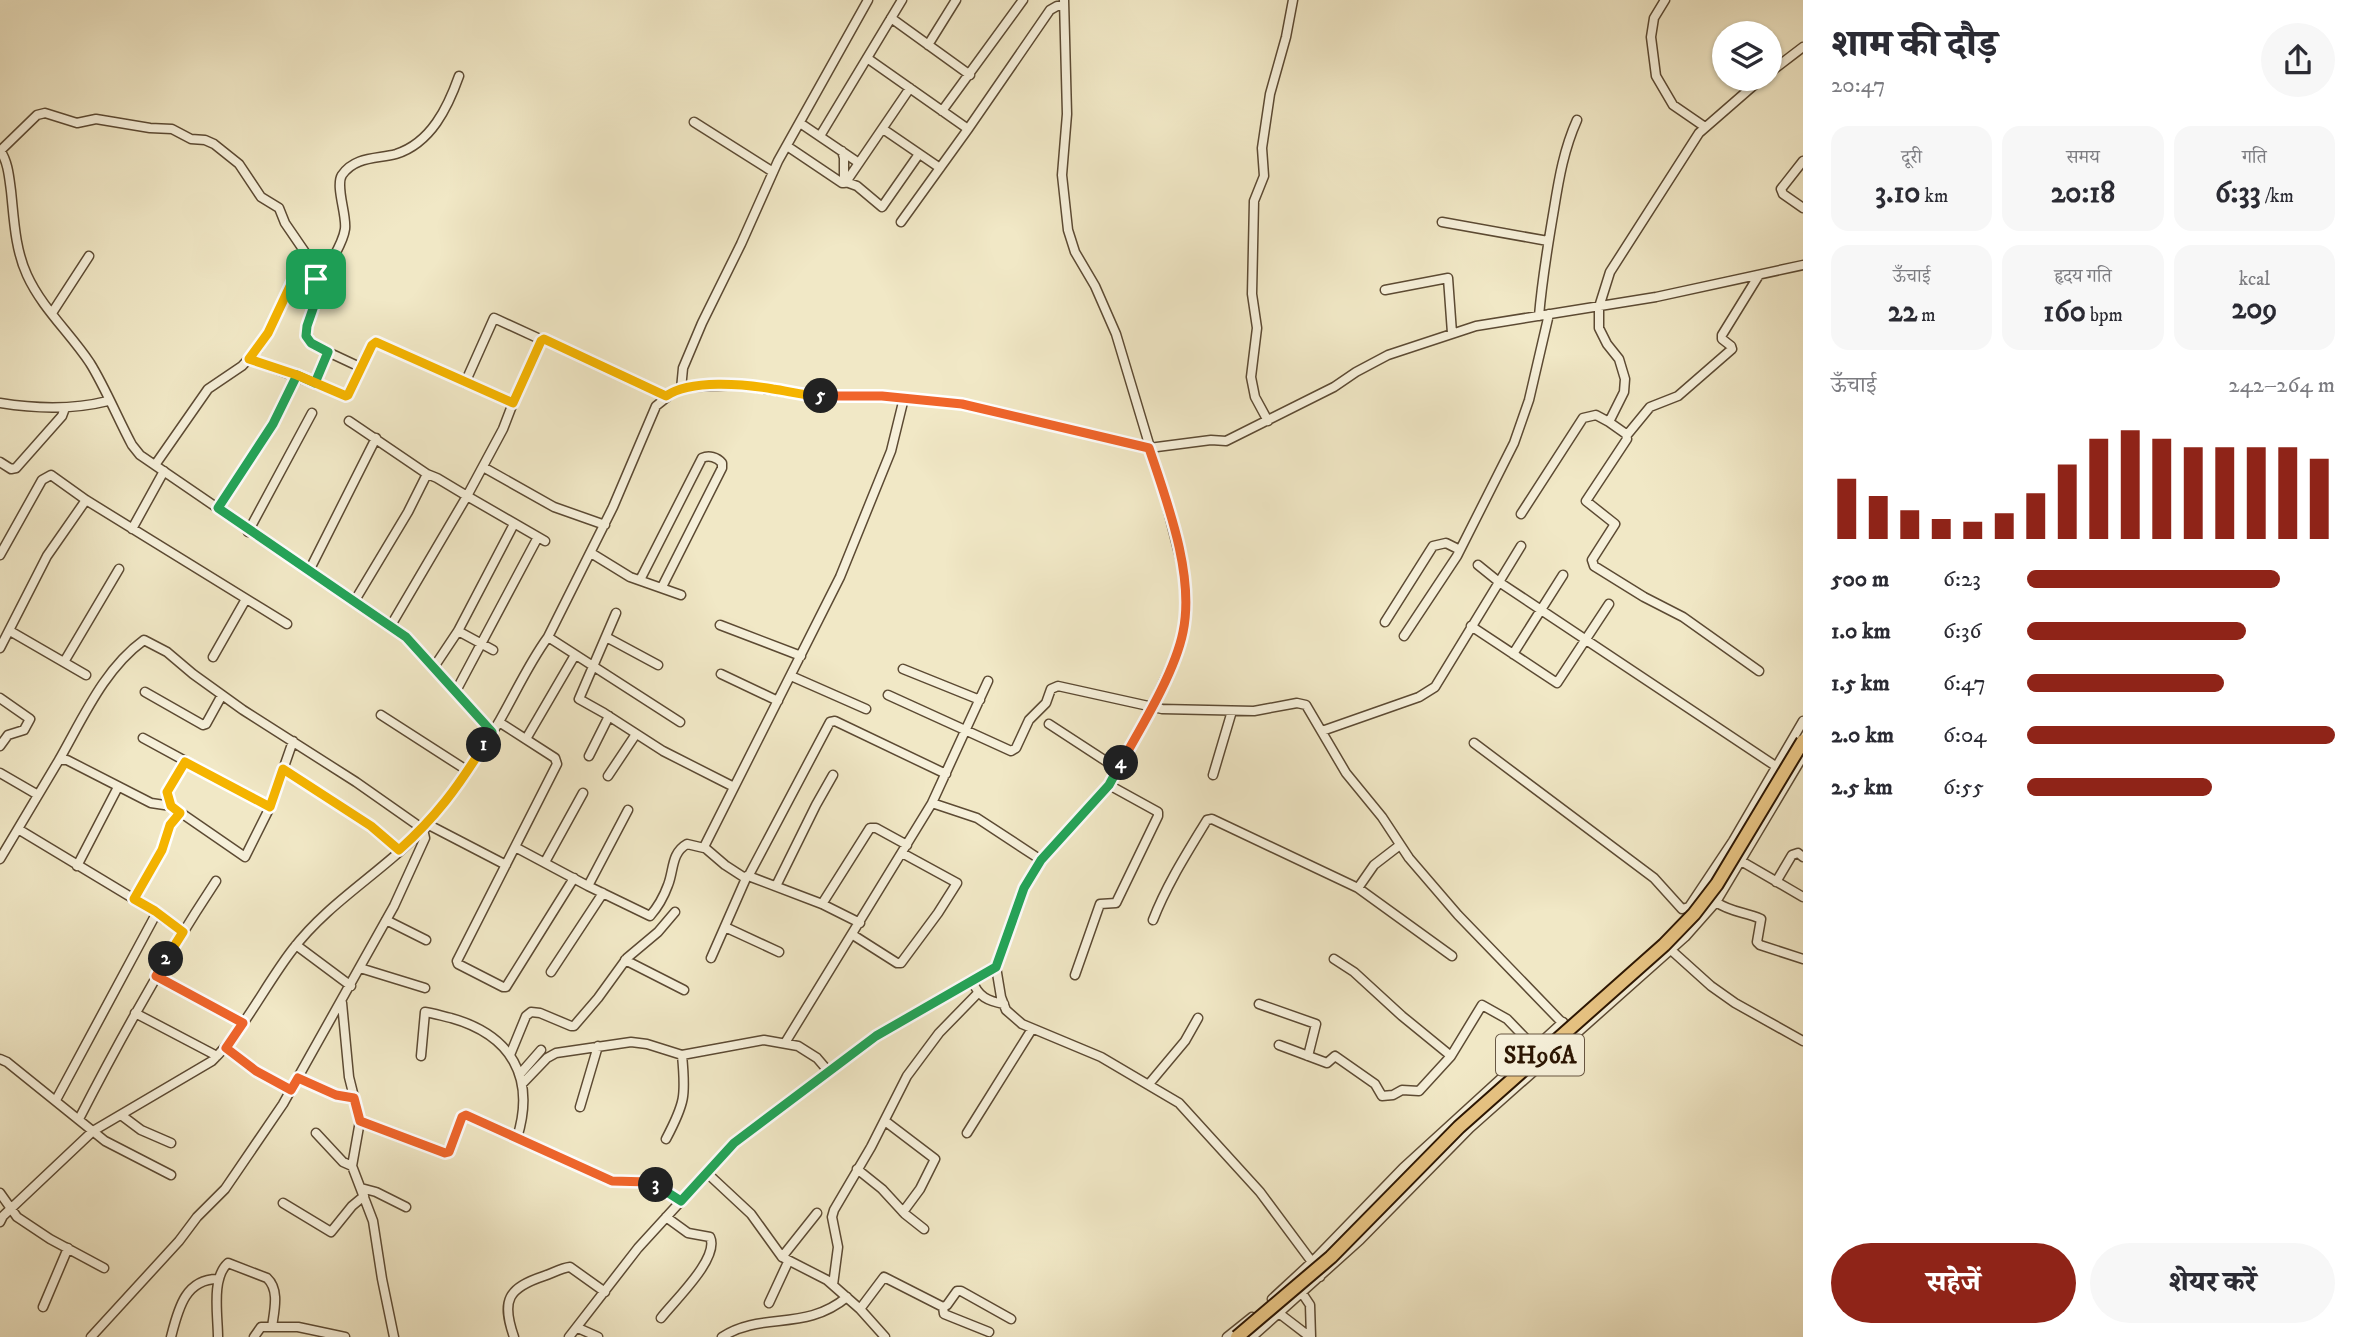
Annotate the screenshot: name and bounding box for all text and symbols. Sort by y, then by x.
map controls [1712,21,1782,91]
button: layers [1712,21,1782,91]
text: शाम की दौड़ [1831,21,1997,69]
button: share [2261,23,2335,97]
text: 20:47 [1831,71,1885,100]
text: दूरी [1901,146,1922,169]
text: समय [2066,146,2100,169]
text: गति [2242,146,2267,169]
text: 3.10 [1875,175,1920,212]
text: 20:18 [2051,175,2115,212]
text: 6:33 [2215,175,2261,212]
text: km [1920,185,1948,208]
text: /km [2261,185,2294,208]
pin [286,249,346,309]
icon: arrive [297,260,335,298]
text: ऊँचाई [1893,265,1930,288]
text: हृदय गति [2054,265,2112,288]
text: kcal [2239,268,2270,291]
text: 209 [2231,291,2277,328]
text: 22 [1888,294,1917,331]
text: 160 [2043,294,2086,331]
text: m [1917,304,1936,327]
text: bpm [2086,304,2123,327]
text: ऊँचाई [1831,371,1876,400]
text: 242–264 m [2228,371,2335,400]
pin: 5 [804,378,838,414]
text: 5 [816,384,825,407]
text: 500 m [1831,565,1889,594]
text: 6:23 [1943,565,1981,594]
text: 1.0 km [1831,617,1891,646]
text: 6:36 [1943,617,1982,646]
text: 1.5 km [1831,669,1890,698]
text: 6:47 [1943,669,1986,698]
text: 2.0 km [1831,721,1894,750]
text: 6:04 [1943,721,1987,750]
pin: 1 [466,728,502,762]
text: 1 [480,733,487,756]
pin: 4 [1104,746,1138,780]
text: 4 [1115,751,1126,774]
text: 2.5 km [1831,773,1893,802]
text: 6:55 [1943,773,1984,802]
pin: 2 [148,942,184,976]
text: 2 [161,947,170,970]
road number: SH96A [1496,1035,1584,1076]
pin: 3 [638,1168,674,1202]
text: 3 [652,1173,659,1196]
button: सहेजें [1831,1243,2076,1323]
button: शेयर करें [2090,1243,2335,1323]

